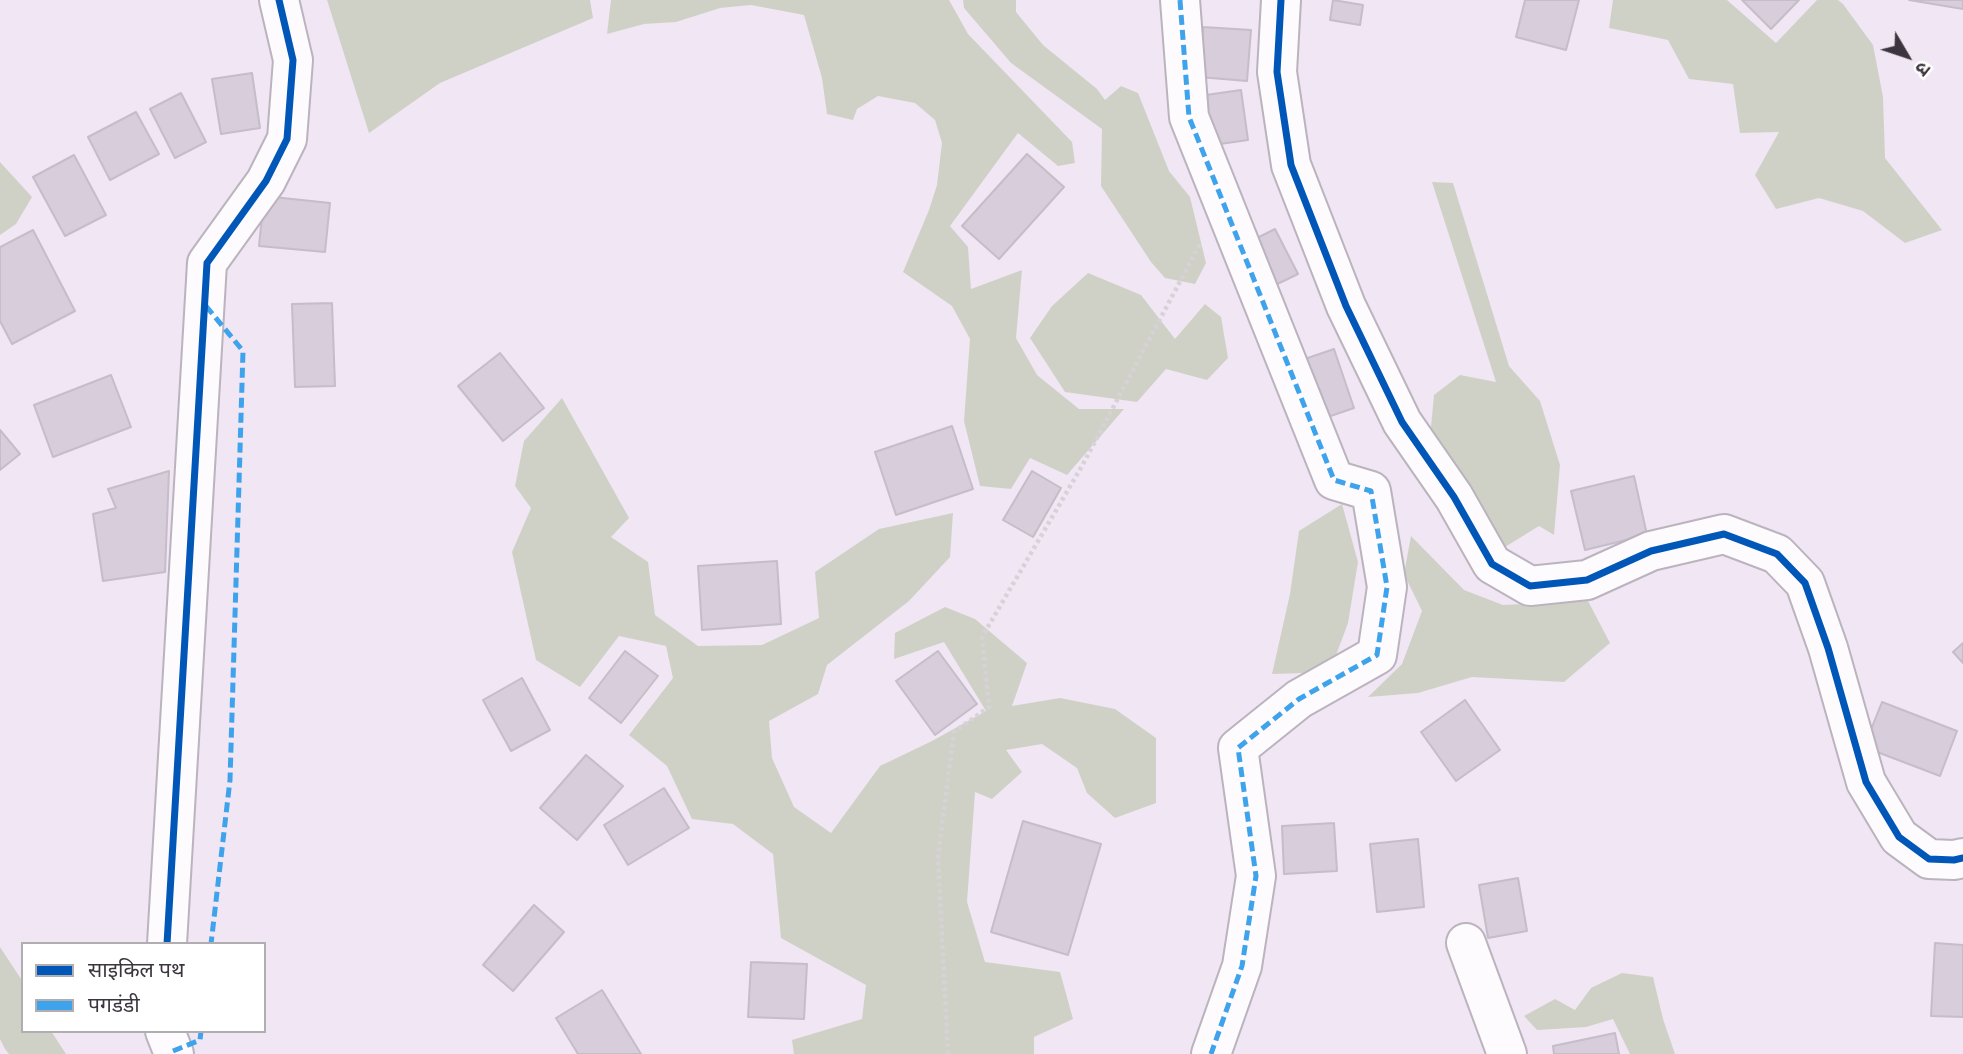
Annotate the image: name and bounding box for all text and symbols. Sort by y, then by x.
north arrow [1872,21,1942,91]
text: उ [1911,58,1936,81]
legend [21,942,266,1033]
text: साइकिल पथ [88,956,184,982]
text: पगडंडी [88,991,140,1017]

